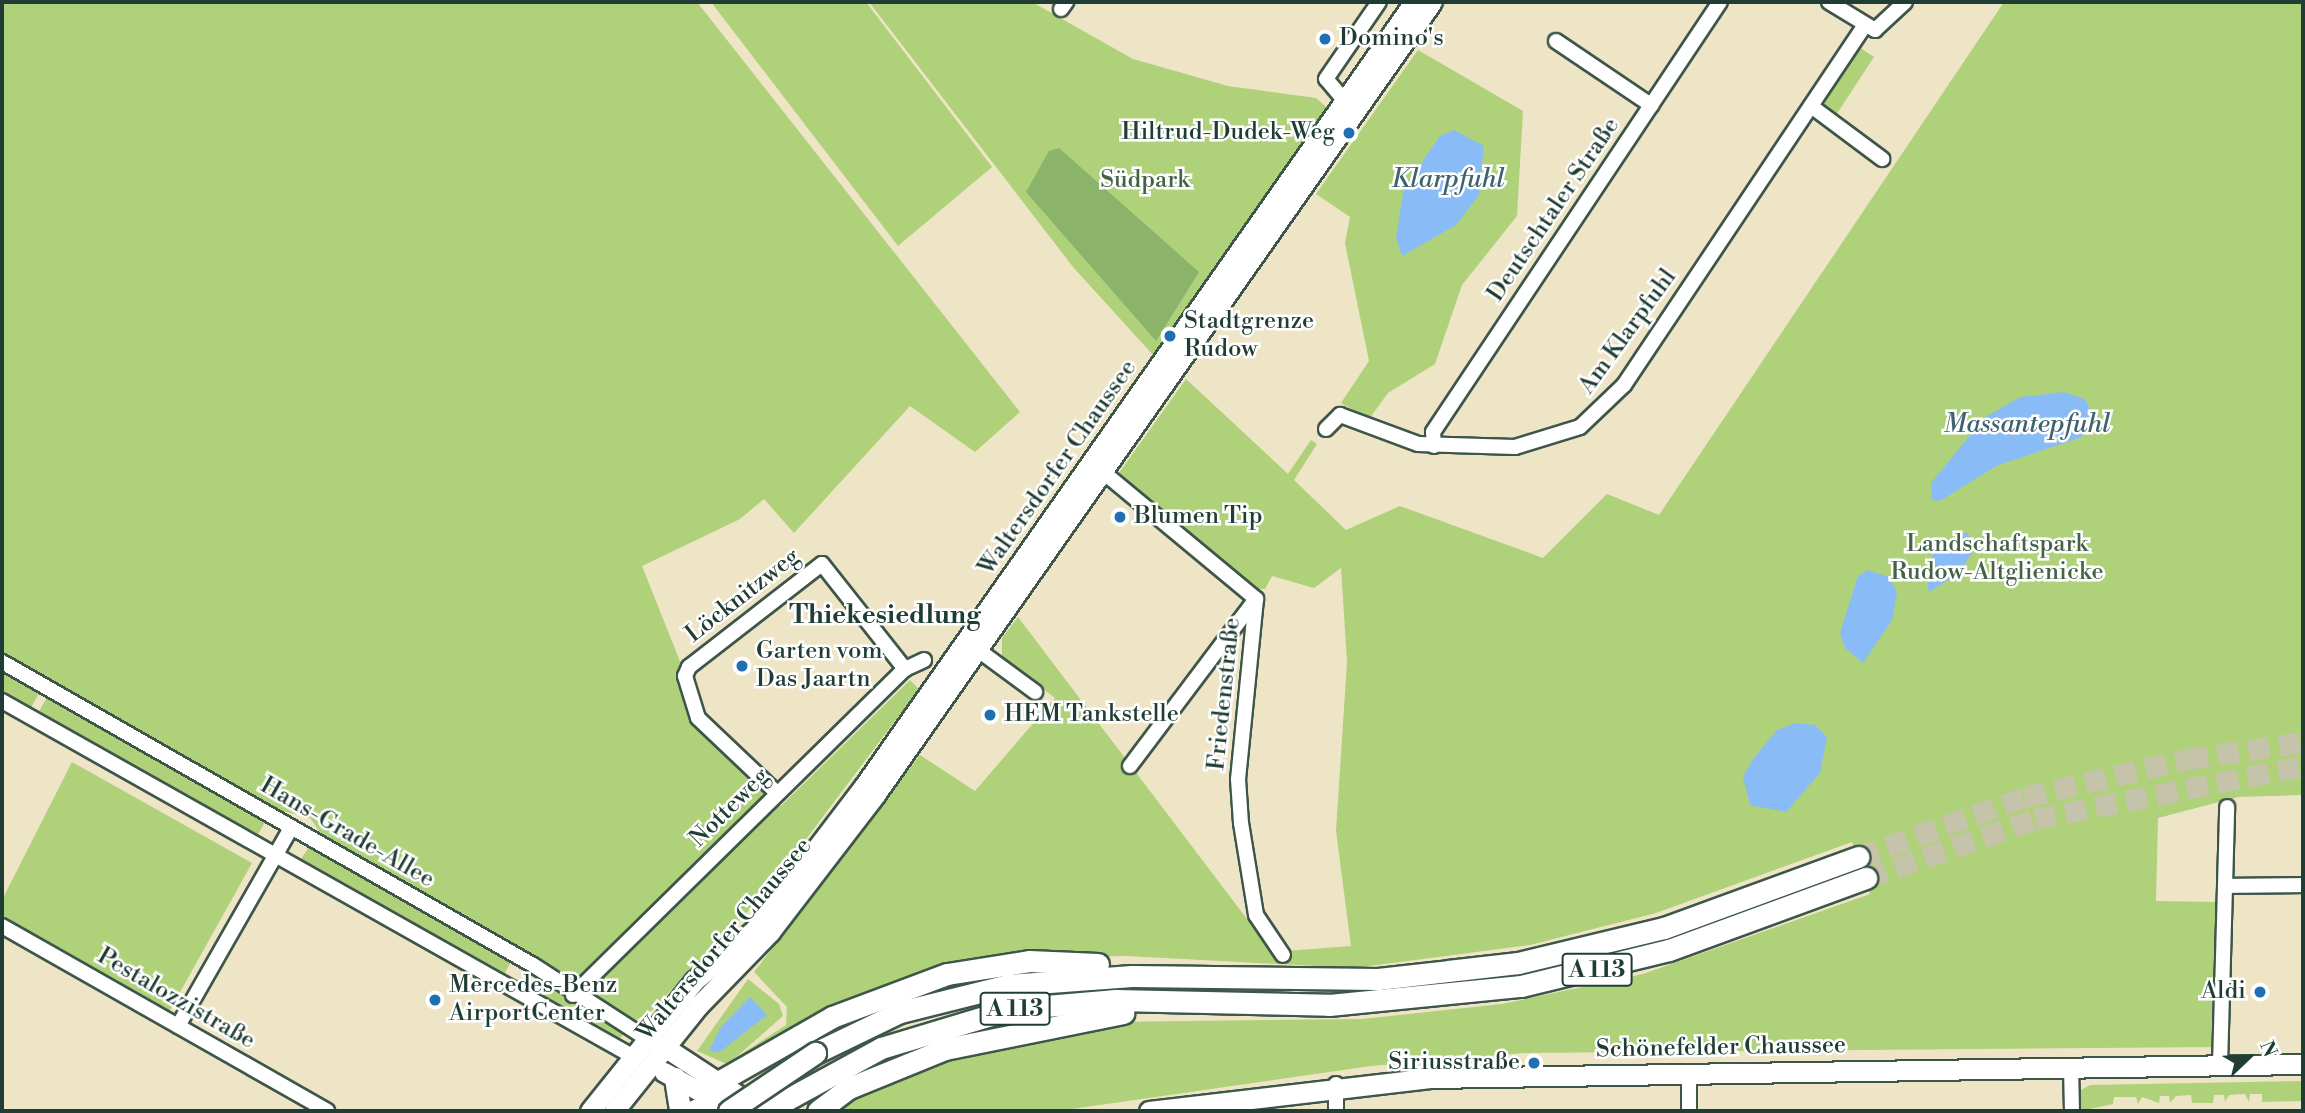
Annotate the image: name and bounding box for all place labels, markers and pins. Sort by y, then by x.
place label: Domino's [1339,25,1444,53]
marker: Domino's [1317,31,1333,47]
place label: Hiltrud-Dudek-Weg [1121,119,1335,147]
marker: Hiltrud-Dudek-Weg [1341,125,1357,141]
place label: Stadtgrenze Rudow [1184,308,1314,364]
marker: Stadtgrenze Rudow [1162,328,1178,344]
place label: Blumen Tip [1134,503,1263,531]
marker: Blumen Tip [1112,509,1128,525]
place label: Garten vom Das Jaartn [756,638,882,694]
marker: Garten vom Das Jaartn [734,658,750,674]
place label: HEM Tankstelle [1004,701,1179,729]
marker: HEM Tankstelle [982,707,998,723]
place label: Mercedes-Benz AirportCenter [449,972,617,1028]
place label: Aldi [2201,978,2246,1006]
marker: Aldi [2252,984,2268,1000]
marker: Mercedes-Benz AirportCenter [427,992,443,1008]
place label: Siriusstraße [1388,1049,1520,1077]
marker: Siriusstraße [1526,1055,1542,1071]

